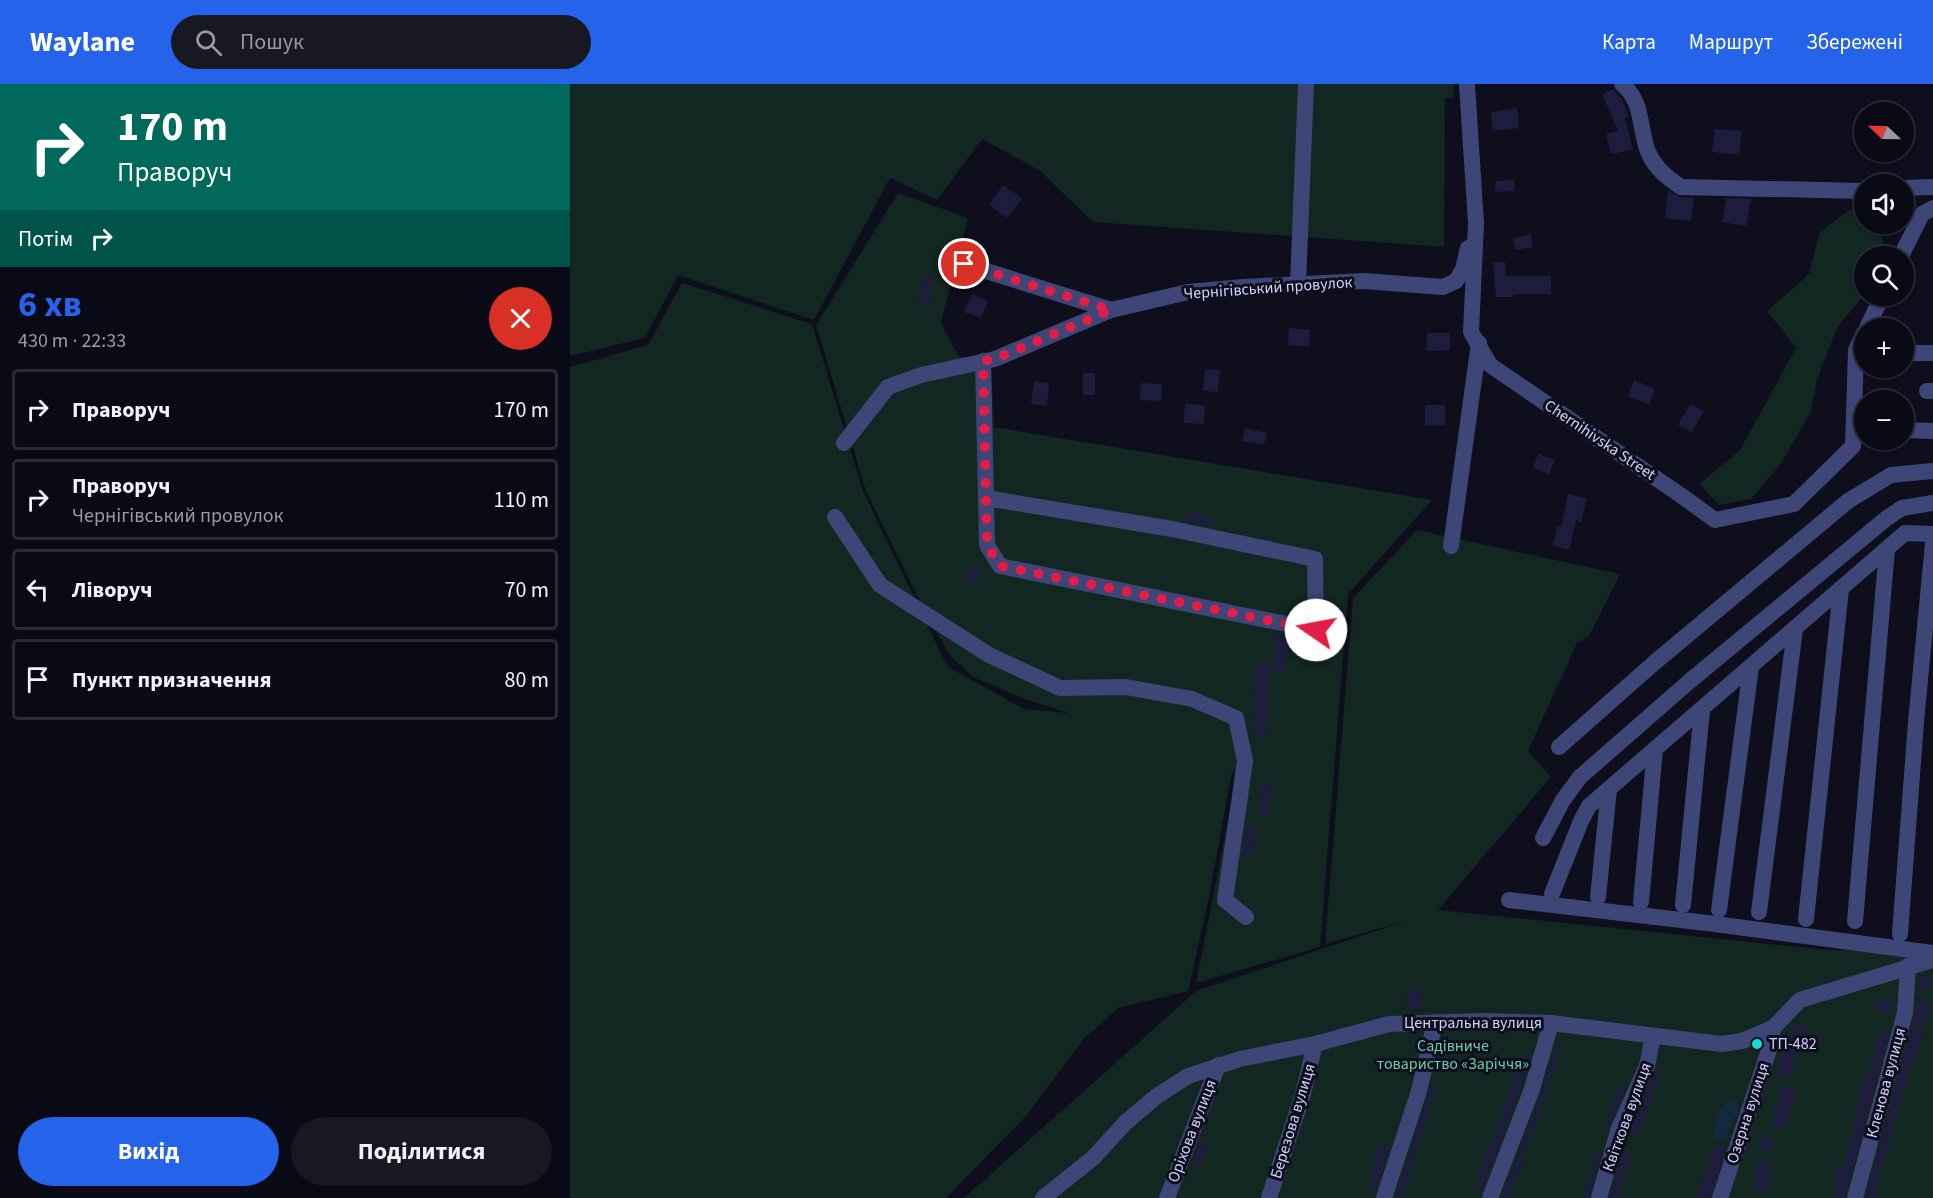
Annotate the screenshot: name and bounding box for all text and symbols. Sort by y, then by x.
search box [171,15,591,69]
text: Waylane [30,22,135,62]
icon: search [192,26,225,59]
text: Пошук [240,26,304,58]
text: Карта [1602,27,1656,57]
text: Маршрут [1689,27,1773,57]
text: Збережені [1806,27,1903,57]
text: 170 m [117,97,228,157]
north arrow [1854,102,1914,162]
map controls [1854,102,1914,450]
icon: right [18,108,96,186]
text: Праворуч [117,153,232,192]
button: sound [1854,174,1914,234]
icon: right [85,222,118,255]
text: Потім [18,223,73,255]
pin [938,238,989,289]
button: search [1854,246,1914,306]
icon: arrive [947,247,980,280]
street label: Чернігівський провулок [1183,271,1353,305]
text: 6 хв [18,279,82,330]
button: close [489,287,552,350]
button: + [1854,318,1914,378]
text: 430 m · 22:33 [18,327,126,355]
button: − [1854,390,1914,450]
icon: right [21,393,54,426]
text: Праворуч [72,394,170,426]
text: 170 m [494,394,549,426]
street label: Chernihivska Street [1540,395,1661,486]
text: Праворуч [72,470,170,502]
icon: right [21,483,54,516]
text: 110 m [494,484,549,516]
text: Чернігівський провулок [72,502,284,530]
icon: left [21,573,54,606]
text: Ліворуч [72,574,152,606]
text: 70 m [504,574,549,606]
position arrow [1284,598,1348,662]
icon: arrive [21,663,54,696]
text: Пункт призначення [72,664,272,696]
text: 80 m [504,664,549,696]
street label: Центральна вулиця [1404,1012,1542,1034]
street label: Кленова вулиця [1861,1025,1911,1141]
place label: ТП-482 [1769,1033,1817,1055]
park label: Садівниче товариство «Заріччя» [1377,1035,1529,1075]
marker: ТП-482 [1750,1037,1764,1051]
street label: Квіткова вулиця [1597,1059,1657,1175]
street label: Озерна вулиця [1721,1060,1775,1166]
street label: Березова вулиця [1265,1061,1321,1181]
street label: Оріхова вулиця [1162,1076,1222,1186]
button: Вихід [18,1117,279,1186]
button: Поділитися [291,1117,552,1186]

